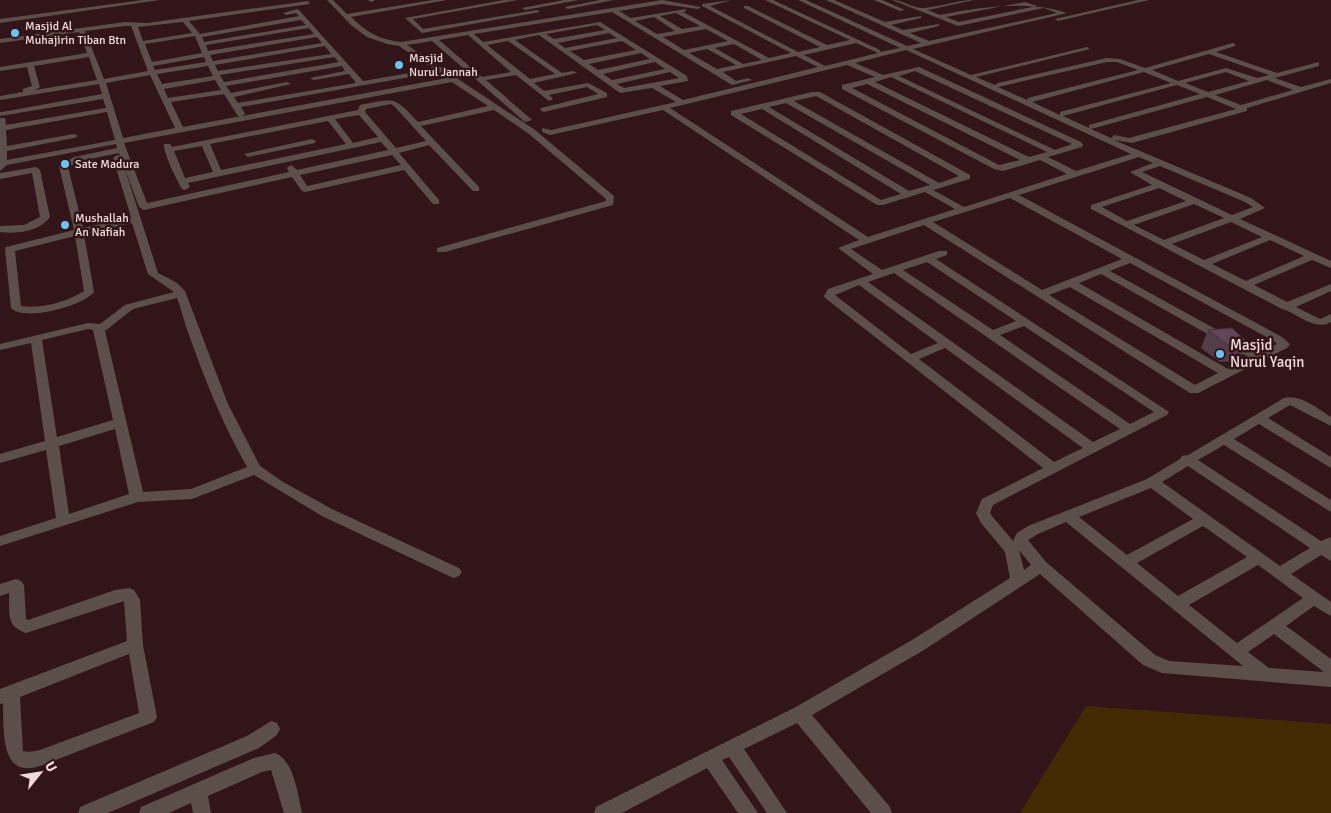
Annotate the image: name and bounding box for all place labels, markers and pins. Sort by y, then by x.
place label: Masjid Al Muhajirin Tiban Btn [25,19,126,48]
marker: Masjid Al Muhajirin Tiban Btn [9,27,21,39]
place label: Masjid Nurul Jannah [409,51,478,80]
marker: Masjid Nurul Jannah [393,59,405,71]
place label: Sate Madura [75,157,139,172]
marker: Sate Madura [59,158,71,170]
place label: Mushallah An Nafiah [75,211,129,240]
marker: Mushallah An Nafiah [59,219,71,231]
place label: Masjid Nurul Yaqin [1230,336,1304,371]
marker: Masjid Nurul Yaqin [1214,348,1226,360]

